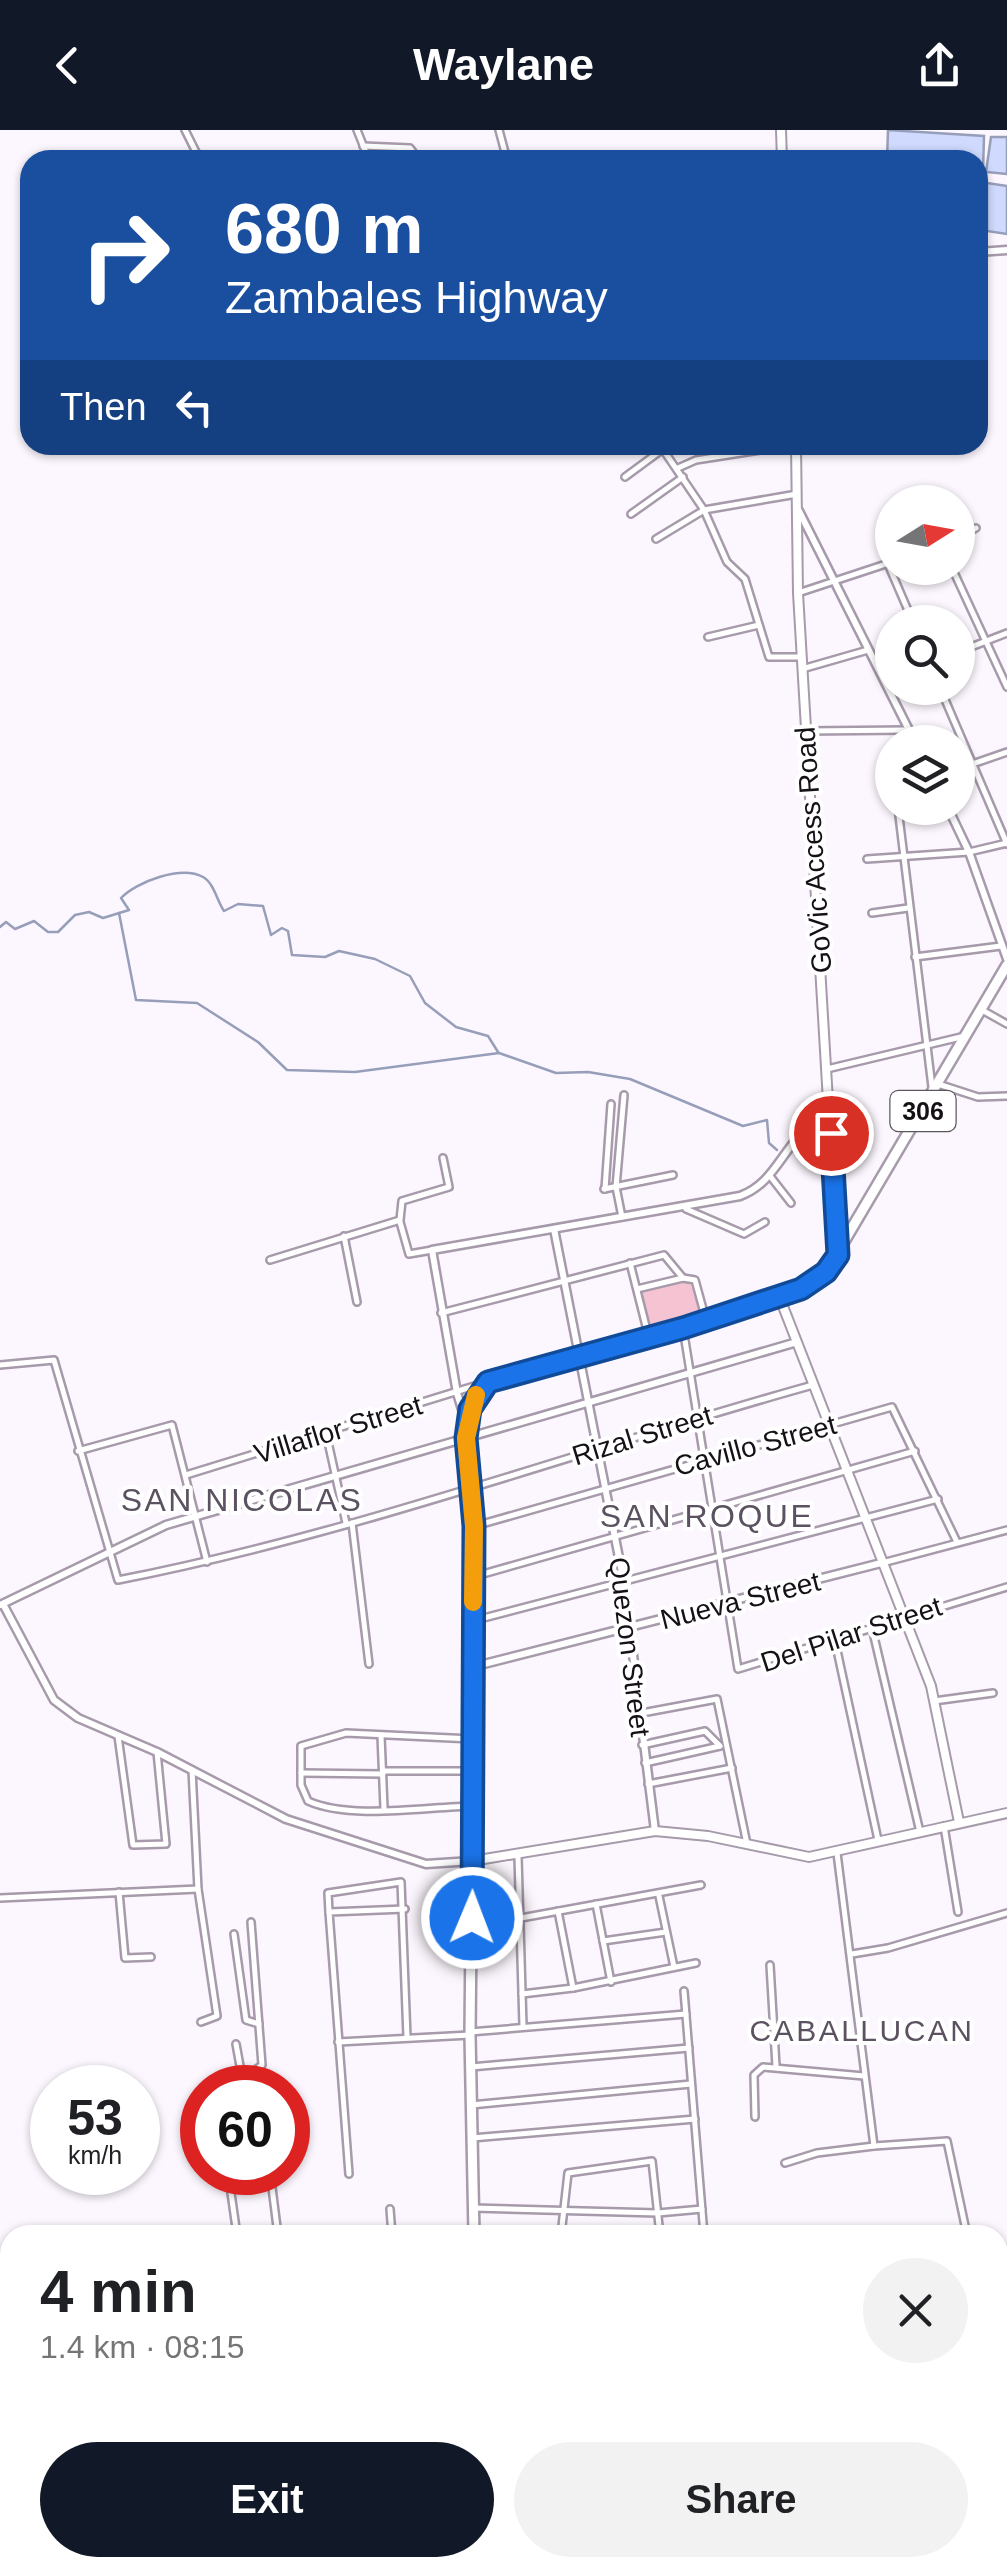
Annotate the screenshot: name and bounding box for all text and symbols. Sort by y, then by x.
icon: back [40,38,95,93]
icon: share [912,38,967,93]
text: Waylane [413,39,594,90]
icon: right [60,190,190,320]
text: 680 m [225,190,423,268]
text: Zambales Highway [225,272,608,323]
icon: left [167,380,222,435]
text: Then [60,386,147,428]
north arrow [875,485,975,585]
map controls [875,485,975,825]
button: search [875,605,975,705]
button: layers [875,725,975,825]
street label: GoVic Access Road [789,726,838,974]
pin [789,1091,874,1176]
road number: 306 [890,1091,956,1131]
icon: arrive [804,1106,859,1161]
street label: Villaflor Street [251,1389,426,1470]
street label: Rizal Street [568,1399,716,1471]
street label: Cavillo Street [671,1409,840,1482]
district label: SAN NICOLAS [121,1482,363,1518]
district label: SAN ROQUE [600,1498,814,1534]
street label: Quezon Street [603,1556,656,1739]
street label: Nueva Street [657,1566,823,1635]
street label: Del Pilar Street [757,1591,946,1678]
position arrow [420,1866,524,1970]
district label: CABALLUCAN [749,2014,975,2047]
speed limit sign: 60 [180,2065,310,2195]
text: 53 [67,2090,123,2146]
text: km/h [68,2141,122,2169]
text: 4 min [40,2258,197,2325]
button: close [863,2258,968,2363]
text: 1.4 km · 08:15 [40,2329,245,2365]
button: Exit [40,2442,494,2557]
button: Share [514,2442,968,2557]

